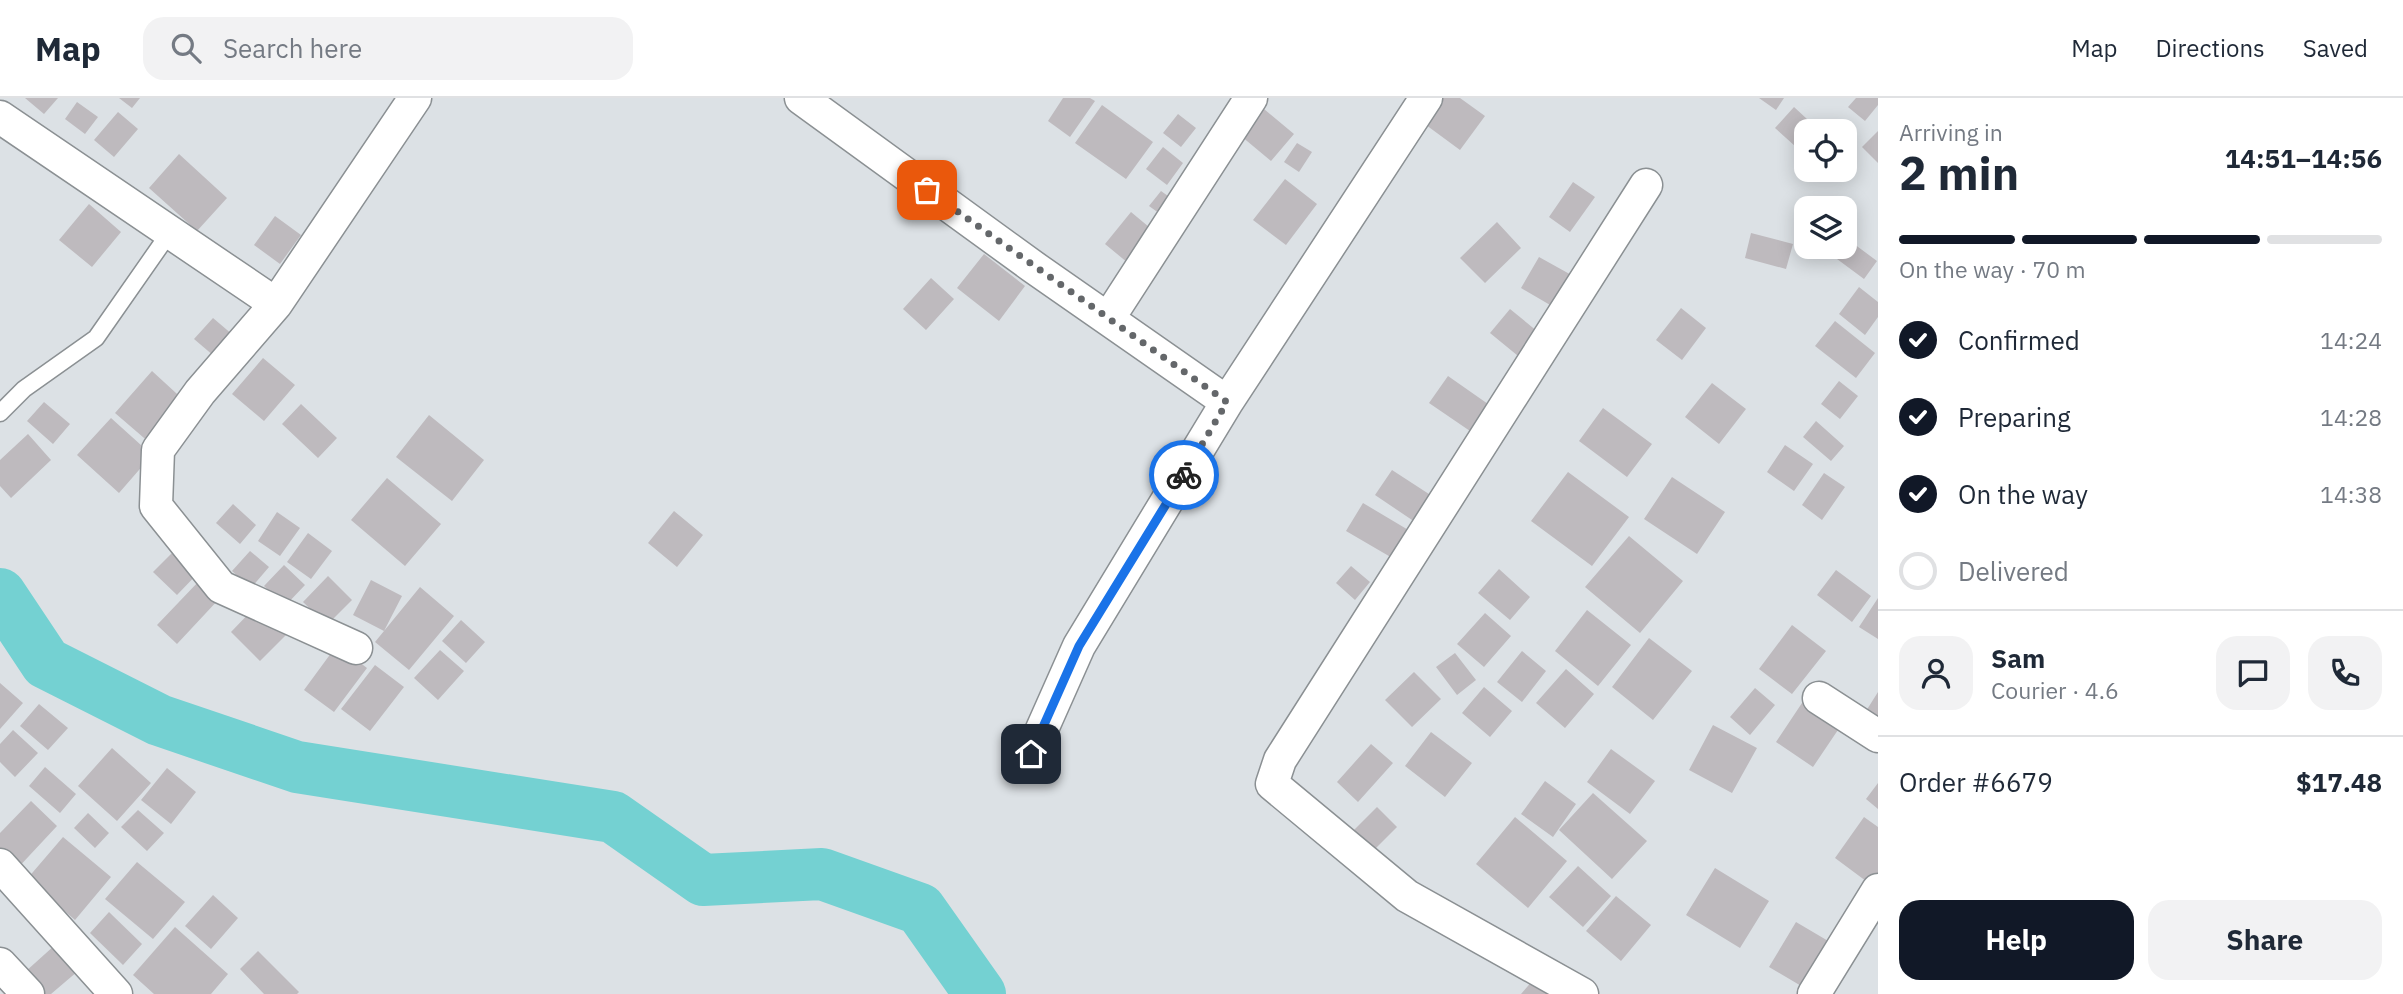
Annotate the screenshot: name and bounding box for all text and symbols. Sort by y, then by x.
search box [143,17,633,80]
text: Map [35,27,101,70]
icon: search [167,29,205,67]
text: Search here [223,31,362,65]
text: Map [2071,32,2117,64]
text: Directions [2155,32,2265,64]
text: Saved [2303,32,2368,64]
text: Arriving in [1899,117,2003,147]
map controls [1794,119,1857,259]
button: locate [1794,119,1857,182]
text: 14:51–14:56 [2225,141,2382,175]
text: 2 min [1899,143,2019,203]
pin [897,160,957,220]
icon: bag [908,171,946,209]
button: layers [1794,196,1857,259]
text: On the way · 70 m [1899,254,2086,284]
icon: check [1899,321,1937,359]
text: Confirmed [1958,323,2080,357]
text: 14:24 [2320,325,2382,355]
icon: check [1899,398,1937,436]
text: Preparing [1958,400,2071,434]
text: 14:28 [2320,402,2382,432]
courier [1149,440,1219,510]
icon: bike [1165,456,1203,494]
icon: check [1899,475,1937,513]
text: On the way [1958,477,2088,511]
text: 14:38 [2320,479,2382,509]
text: Delivered [1958,554,2069,588]
button: person [1899,636,1973,710]
button: chat [2216,636,2290,710]
button: phone [2308,636,2382,710]
text: Sam [1991,641,2045,675]
text: Courier · 4.6 [1991,675,2119,705]
pin [1001,724,1061,784]
icon: home [1012,735,1050,773]
text: Order #6679 [1899,765,2053,799]
text: $17.48 [2296,765,2382,799]
button: Help [1899,900,2134,980]
button: Share [2148,900,2382,980]

